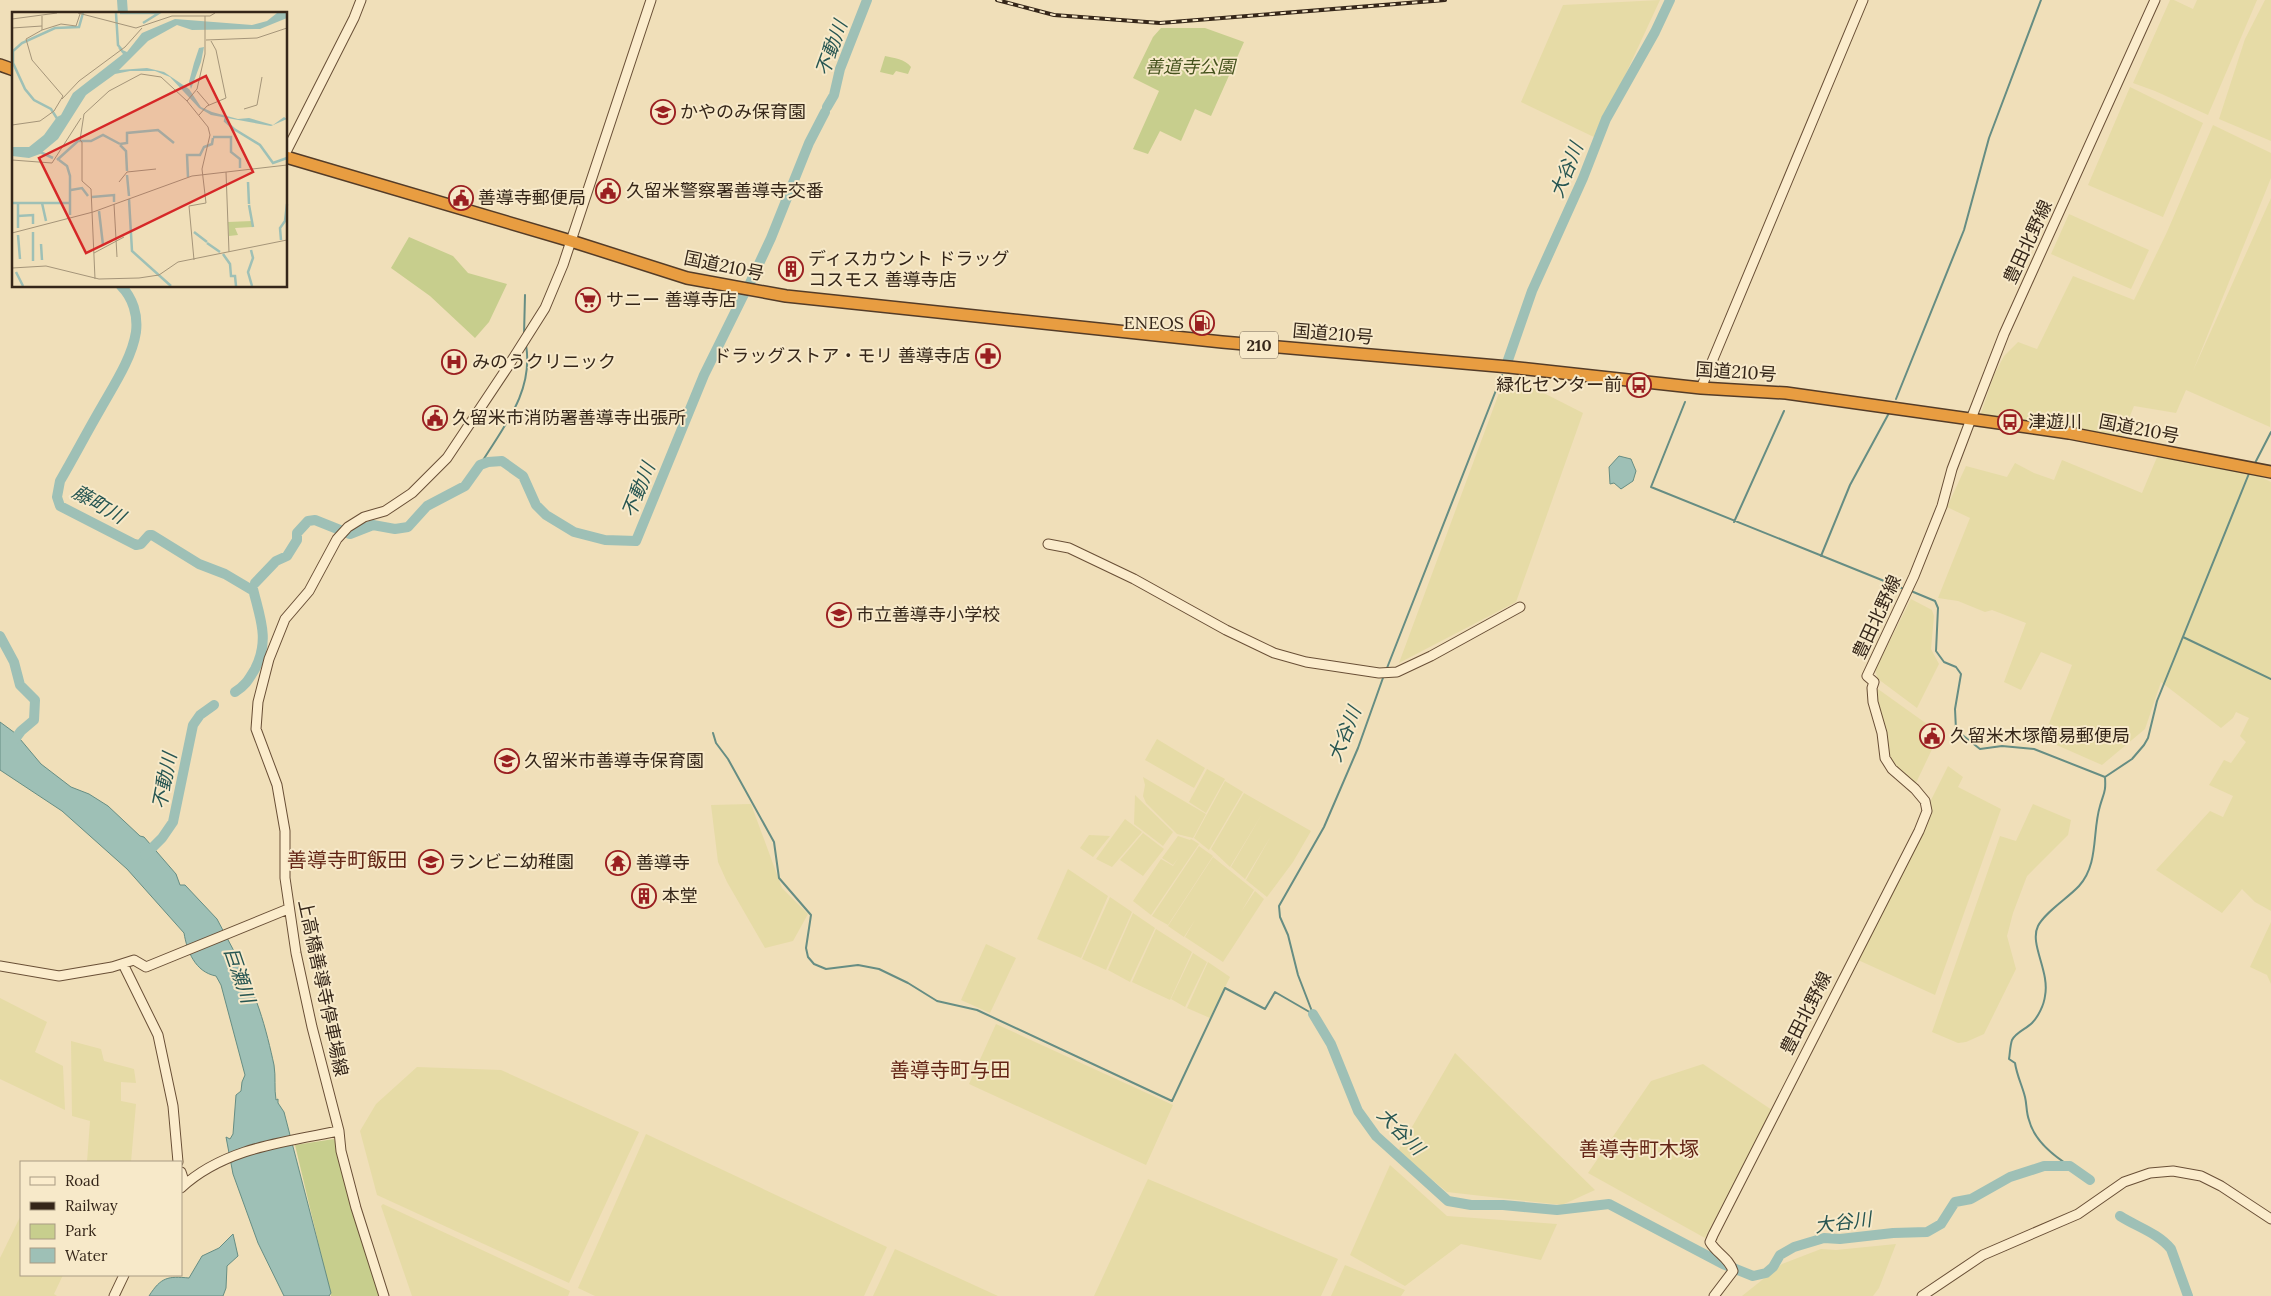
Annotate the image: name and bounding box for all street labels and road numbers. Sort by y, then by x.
street label: 豊田北野線 [1998,196,2057,287]
street label: 国道210号 [682,246,766,285]
street label: 国道210号 [1291,318,1375,349]
road number: 210 [1240,332,1278,358]
street label: 国道210号 [1695,357,1777,386]
street label: 国道210号 [2097,409,2181,448]
street label: 豊田北野線 [1847,571,1906,662]
street label: 上高橋善導寺停車場線 [294,897,353,1078]
street label: 豊田北野線 [1775,967,1836,1058]

